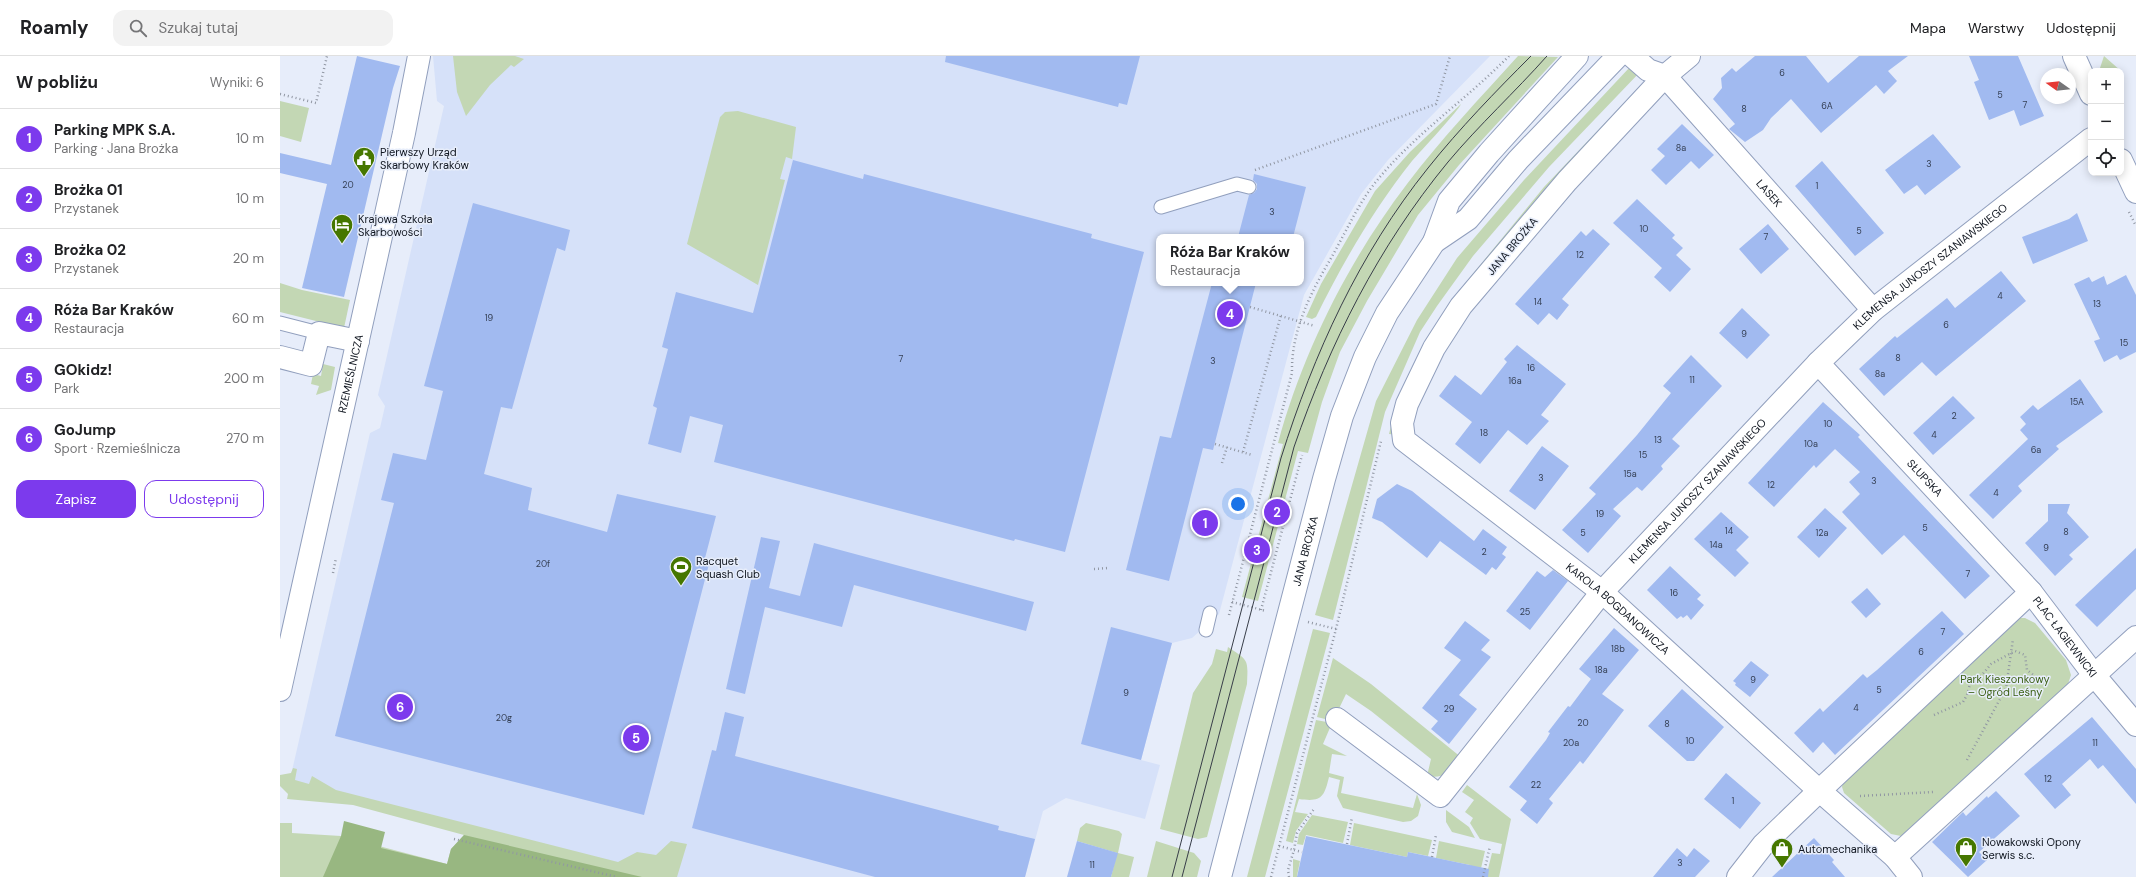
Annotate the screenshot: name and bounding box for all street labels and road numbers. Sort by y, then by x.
street label: LASEK [1753,176,1785,210]
street label: KLEMENSA JUNOSZY SZANIAWSKIEGO [1850,200,2010,333]
street label: JANA BROŻKA [1484,214,1540,278]
street label: RZEMIEŚLNICZA [335,333,366,414]
street label: KLEMENSA JUNOSZY SZANIAWSKIEGO [1626,416,1769,566]
street label: SŁUPSKA [1904,456,1946,500]
street label: JANA BROŻKA [1289,514,1321,587]
street label: KAROLA BOGDANOWICZA [1563,560,1673,657]
street label: PLAC ŁAGIEWNICKI [2030,594,2100,680]

